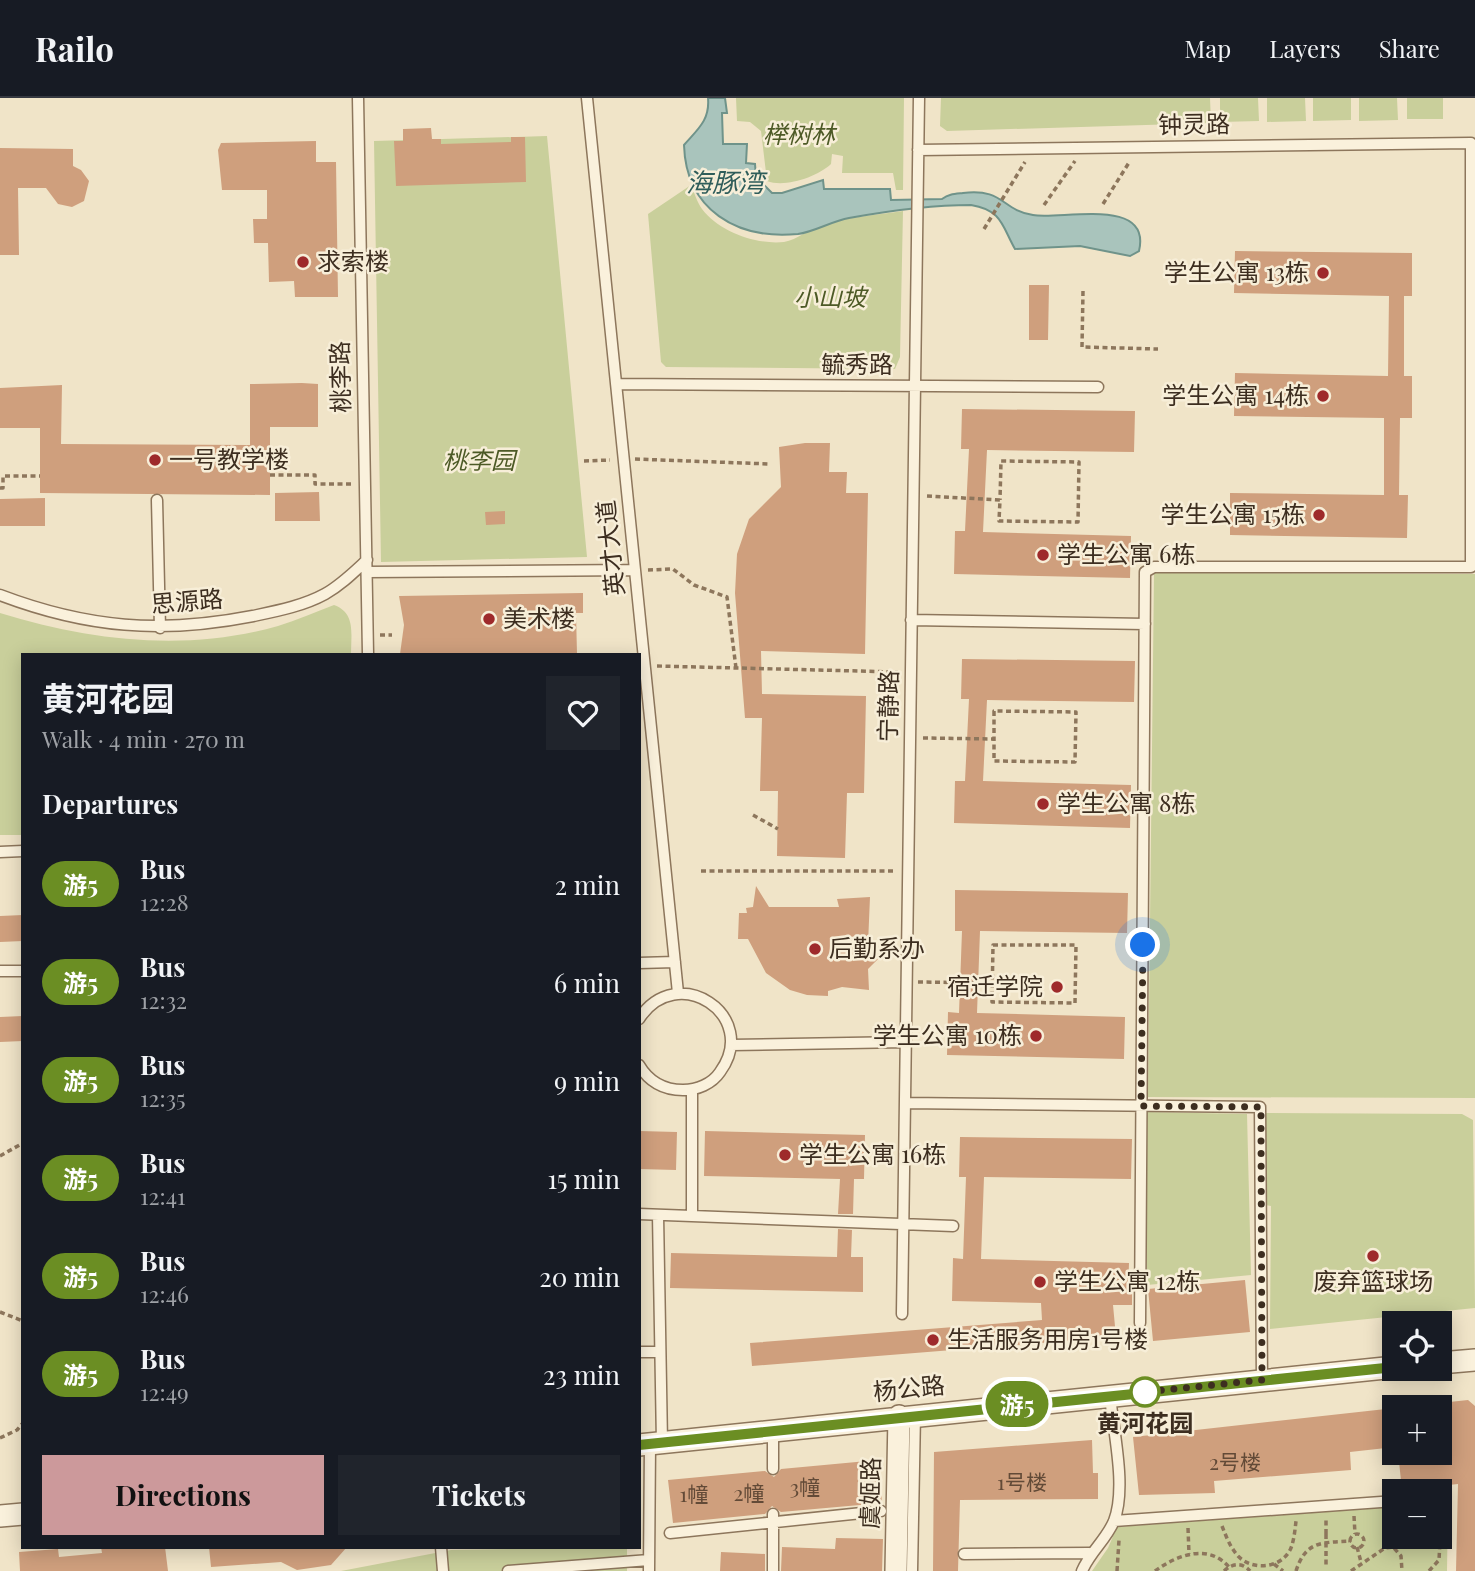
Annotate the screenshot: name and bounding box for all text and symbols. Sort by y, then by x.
text: Railo [35,26,114,70]
text: Map [1185,32,1231,64]
text: Layers [1269,32,1341,64]
text: Share [1379,32,1440,64]
street label: 钟灵路 [1158,106,1230,140]
park label: 榉树林 [763,117,838,149]
water label: 海豚湾 [686,164,768,199]
place label: 求索楼 [317,244,389,276]
marker: 求索楼 [295,254,311,270]
place label: 学生公寓 13栋 [1164,255,1309,287]
marker: 学生公寓 13栋 [1315,265,1331,281]
park label: 小山坡 [794,280,870,312]
street label: 桃李路 [322,341,356,413]
street label: 毓秀路 [821,347,893,379]
place label: 学生公寓 14栋 [1162,378,1309,410]
marker: 学生公寓 14栋 [1315,388,1331,404]
place label: 一号教学楼 [169,442,289,474]
park label: 桃李园 [443,443,518,475]
marker: 一号教学楼 [147,452,163,468]
place label: 学生公寓 15栋 [1160,497,1305,529]
street label: 英才大道 [588,499,630,598]
marker: 学生公寓 15栋 [1311,507,1327,523]
place label: 学生公寓 6栋 [1057,537,1195,569]
marker: 学生公寓 6栋 [1035,547,1051,563]
street label: 思源路 [150,581,224,619]
place label: 美术楼 [503,601,575,633]
marker: 美术楼 [481,611,497,627]
street label: 宁静路 [870,670,904,742]
text: 黄河花园 [42,675,174,719]
button: heart [546,676,620,750]
text: Walk · 4 min · 270 m [42,723,245,754]
text: Departures [42,786,178,821]
place label: 学生公寓 8栋 [1057,786,1195,818]
marker: 学生公寓 8栋 [1035,796,1051,812]
text: Bus [140,851,185,886]
text: 2 min [555,867,620,902]
text: 游5 [63,868,98,900]
text: 12:28 [140,886,189,917]
your location [1125,927,1160,962]
place label: 后勤系办 [829,931,925,963]
marker: 后勤系办 [807,941,823,957]
text: Bus [140,949,185,984]
text: 6 min [554,965,620,1000]
text: 游5 [63,966,98,998]
place label: 宿迁学院 [947,969,1043,1001]
marker: 宿迁学院 [1049,979,1065,995]
text: 12:32 [140,984,187,1015]
place label: 学生公寓 10栋 [873,1018,1022,1050]
marker: 学生公寓 10栋 [1028,1028,1044,1044]
text: Bus [140,1047,185,1082]
text: 9 min [554,1063,620,1098]
text: 游5 [63,1064,98,1096]
text: 12:35 [140,1082,186,1113]
place label: 学生公寓 16栋 [799,1137,946,1169]
text: Bus [140,1145,185,1180]
marker: 学生公寓 16栋 [777,1147,793,1163]
text: 15 min [548,1161,620,1196]
text: 游5 [63,1162,98,1194]
text: 12:41 [140,1180,186,1211]
text: Bus [140,1243,185,1278]
marker: 废弃篮球场 [1365,1248,1381,1264]
text: 20 min [539,1259,620,1294]
text: 游5 [63,1260,98,1292]
place label: 学生公寓 12栋 [1054,1264,1200,1296]
place label: 废弃篮球场 [1313,1264,1433,1296]
marker: 学生公寓 12栋 [1032,1274,1048,1290]
text: 12:46 [140,1278,189,1309]
map controls [1382,1311,1452,1549]
button: locate [1382,1311,1452,1381]
place label: 生活服务用房1号楼 [947,1322,1148,1354]
marker: 生活服务用房1号楼 [925,1332,941,1348]
text: Bus [140,1341,185,1376]
text: 23 min [543,1357,620,1392]
text: 游5 [63,1358,98,1390]
street label: 杨公路 [871,1367,946,1407]
text: 12:49 [140,1376,189,1407]
marker: 黄河花园 [1130,1377,1160,1407]
line badge: 游5 [986,1381,1048,1427]
text: 游5 [999,1388,1035,1420]
button: + [1382,1395,1452,1465]
place label: 黄河花园 [1097,1406,1193,1438]
house number: 2号楼 [1209,1447,1261,1475]
button: Directions [42,1455,324,1535]
button: Tickets [338,1455,620,1535]
street label: 虞姬路 [852,1457,886,1529]
house number: 1号楼 [997,1467,1047,1495]
house number: 3幢 [790,1472,820,1500]
house number: 2幢 [733,1478,765,1506]
house number: 1幢 [680,1479,708,1507]
button: − [1382,1479,1452,1549]

